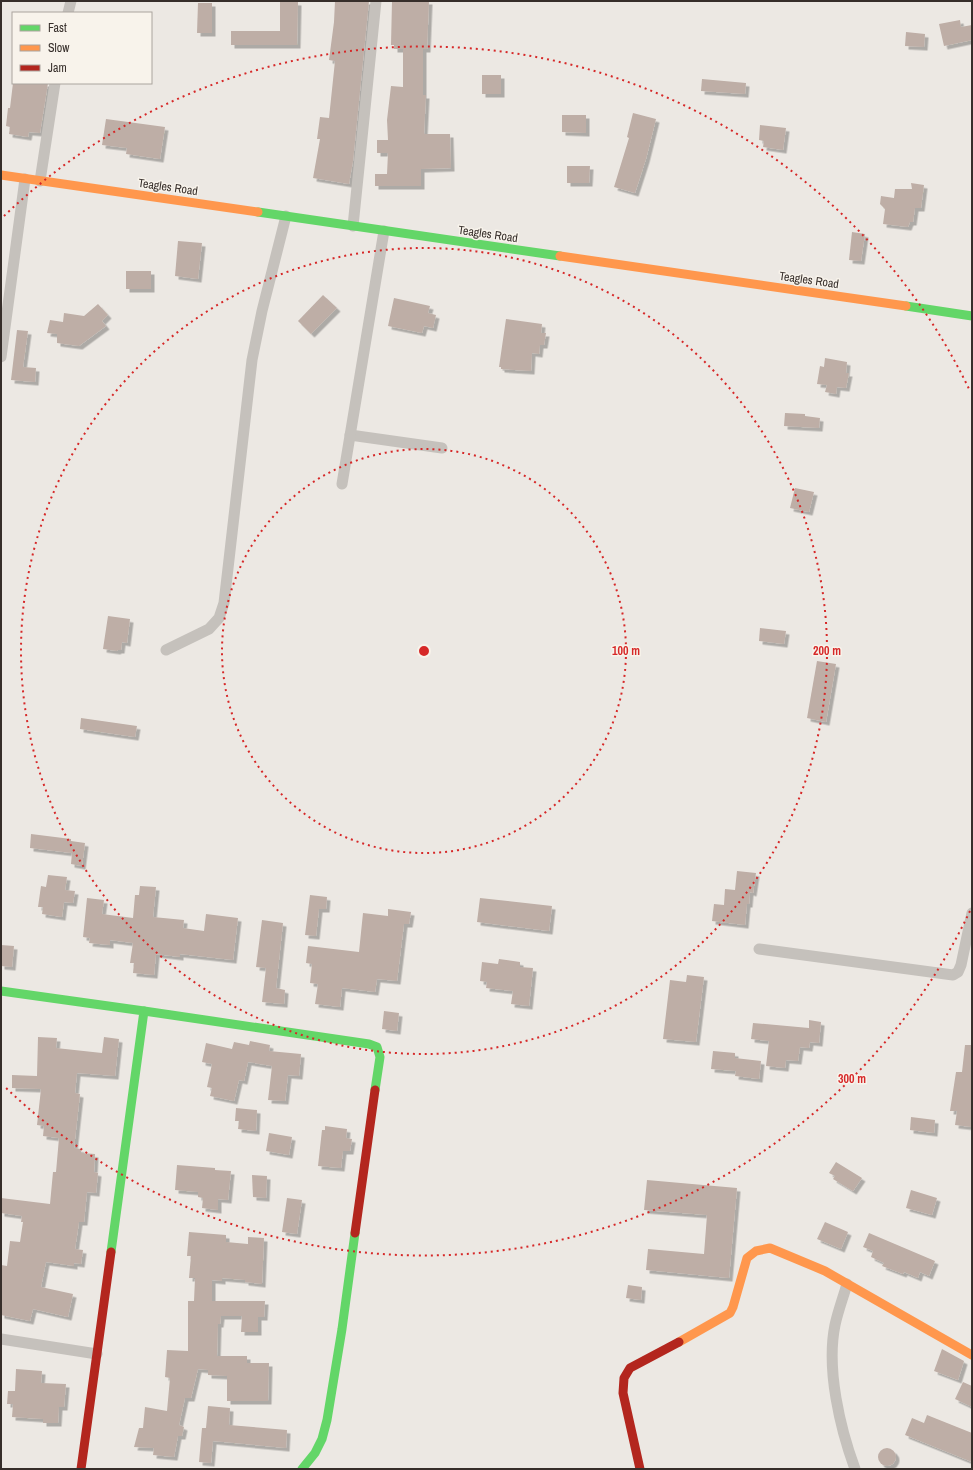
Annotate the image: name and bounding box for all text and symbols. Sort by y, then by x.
legend [12,12,152,84]
text: Fast [48,20,67,36]
text: Slow [48,40,70,56]
text: Jam [48,60,67,76]
street label: Teagles Road [137,175,199,199]
street label: Teagles Road [457,222,519,246]
street label: Teagles Road [778,268,840,292]
text: 100 m [612,643,640,659]
text: 200 m [813,643,841,659]
centre of rings [417,644,431,658]
text: 300 m [838,1071,866,1087]

